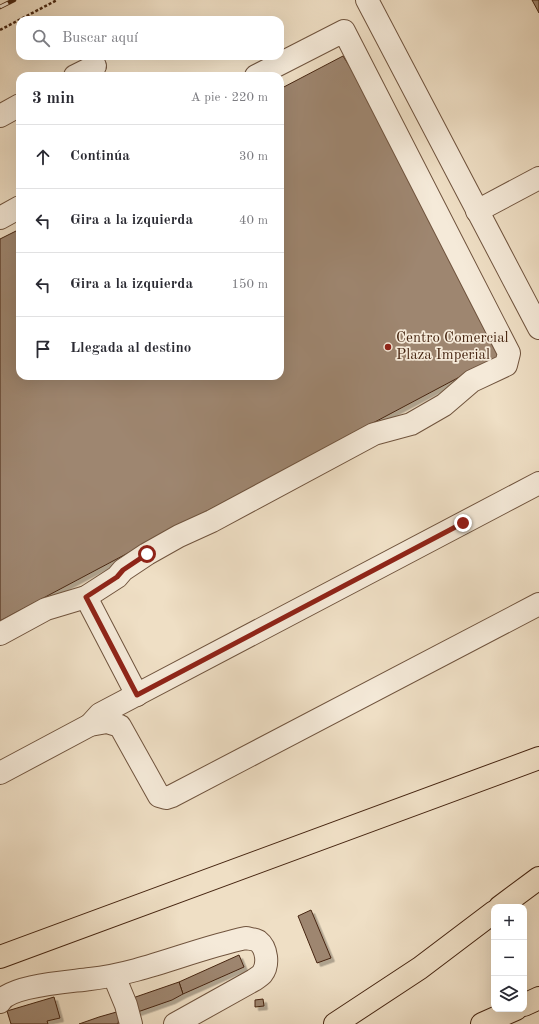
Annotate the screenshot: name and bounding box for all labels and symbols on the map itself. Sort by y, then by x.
place label: Centro Comercial Plaza Imperial [396,331,509,363]
marker: Centro Comercial Plaza Imperial [383,342,393,352]
route end [454,514,472,532]
route start [138,545,156,563]

